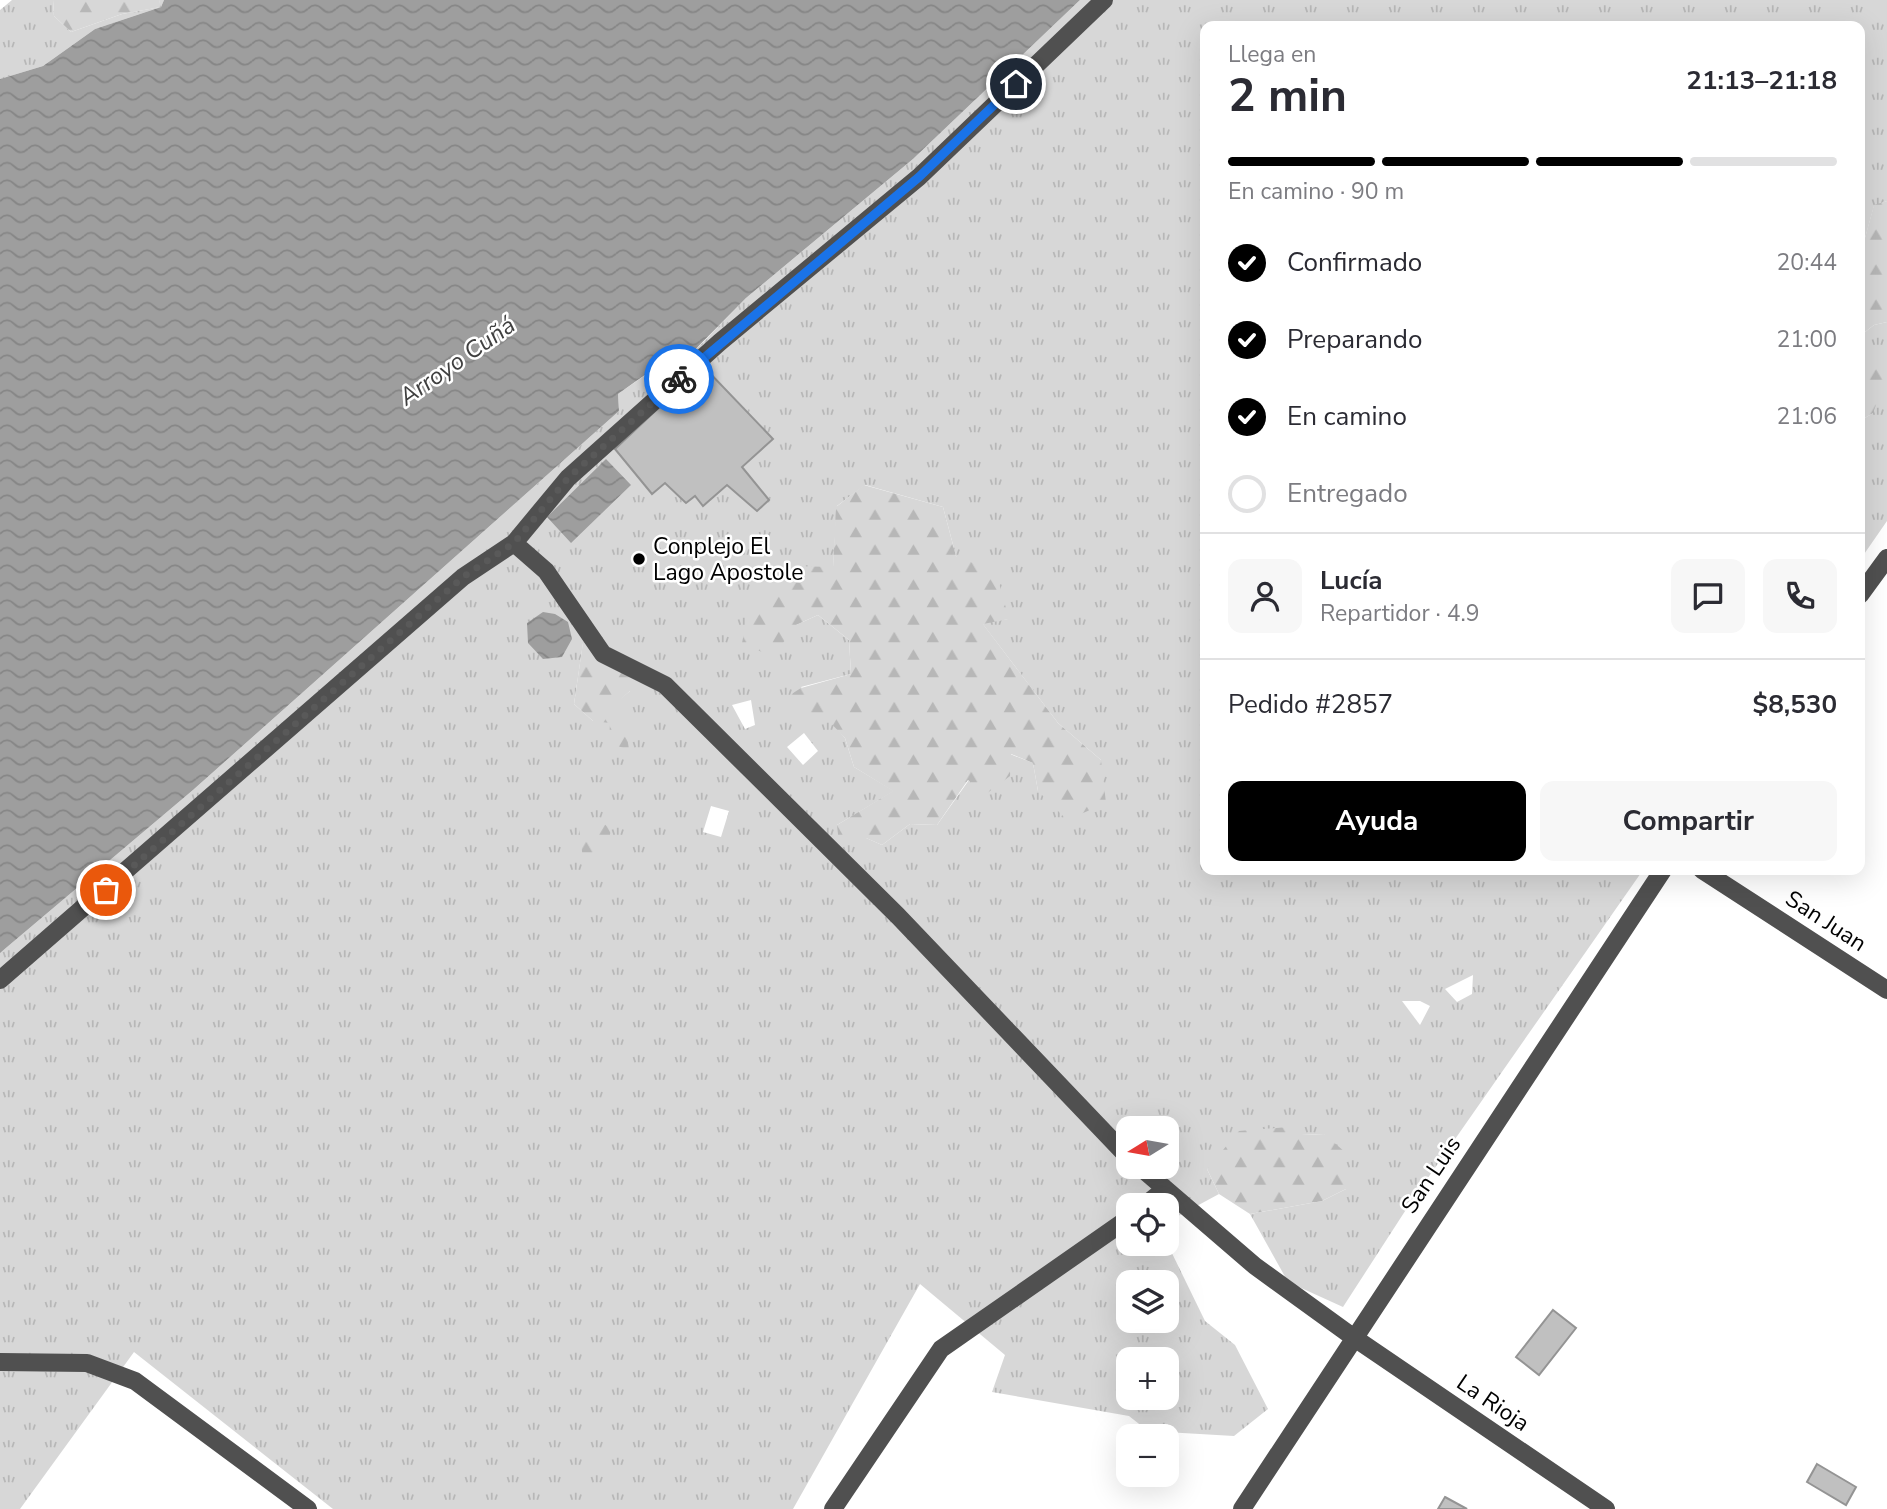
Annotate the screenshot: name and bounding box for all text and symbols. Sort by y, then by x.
text: Llega en [1228,39,1316,70]
pin [986,54,1046,114]
text: 21:13–21:18 [1686,63,1837,98]
text: 2 min [1228,64,1347,127]
icon: home [997,65,1035,103]
text: En camino · 90 m [1228,176,1404,207]
icon: check [1228,244,1266,282]
text: Confirmado [1287,245,1422,280]
text: 20:44 [1777,247,1837,278]
water label: Arroyo Cuñá [392,309,522,413]
icon: check [1228,321,1266,359]
text: Preparando [1287,322,1422,357]
text: 21:00 [1777,324,1837,355]
courier [644,344,714,414]
icon: bike [660,360,698,398]
icon: check [1228,398,1266,436]
text: En camino [1287,399,1407,434]
text: 21:06 [1777,401,1837,432]
text: Entregado [1287,476,1408,511]
place label: Conplejo El Lago Apostole [653,531,803,588]
marker: Conplejo El Lago Apostole [631,551,647,567]
button: person [1228,559,1302,633]
button: chat [1671,559,1745,633]
button: phone [1763,559,1837,633]
text: Lucía [1320,563,1383,598]
text: Repartidor · 4.9 [1320,598,1480,629]
text: Pedido #2857 [1228,687,1393,722]
text: $8,530 [1753,687,1837,722]
button: Ayuda [1228,781,1526,861]
button: Compartir [1540,781,1837,861]
pin [76,860,136,920]
icon: bag [87,871,125,909]
street label: San Juan [1779,883,1873,959]
north arrow [1116,1116,1180,1180]
map controls [1116,1116,1179,1487]
street label: San Luis [1394,1130,1468,1220]
button: locate [1116,1193,1179,1256]
button: layers [1116,1270,1179,1333]
button: + [1116,1347,1179,1410]
street label: La Rioja [1450,1367,1536,1439]
button: − [1116,1424,1179,1487]

